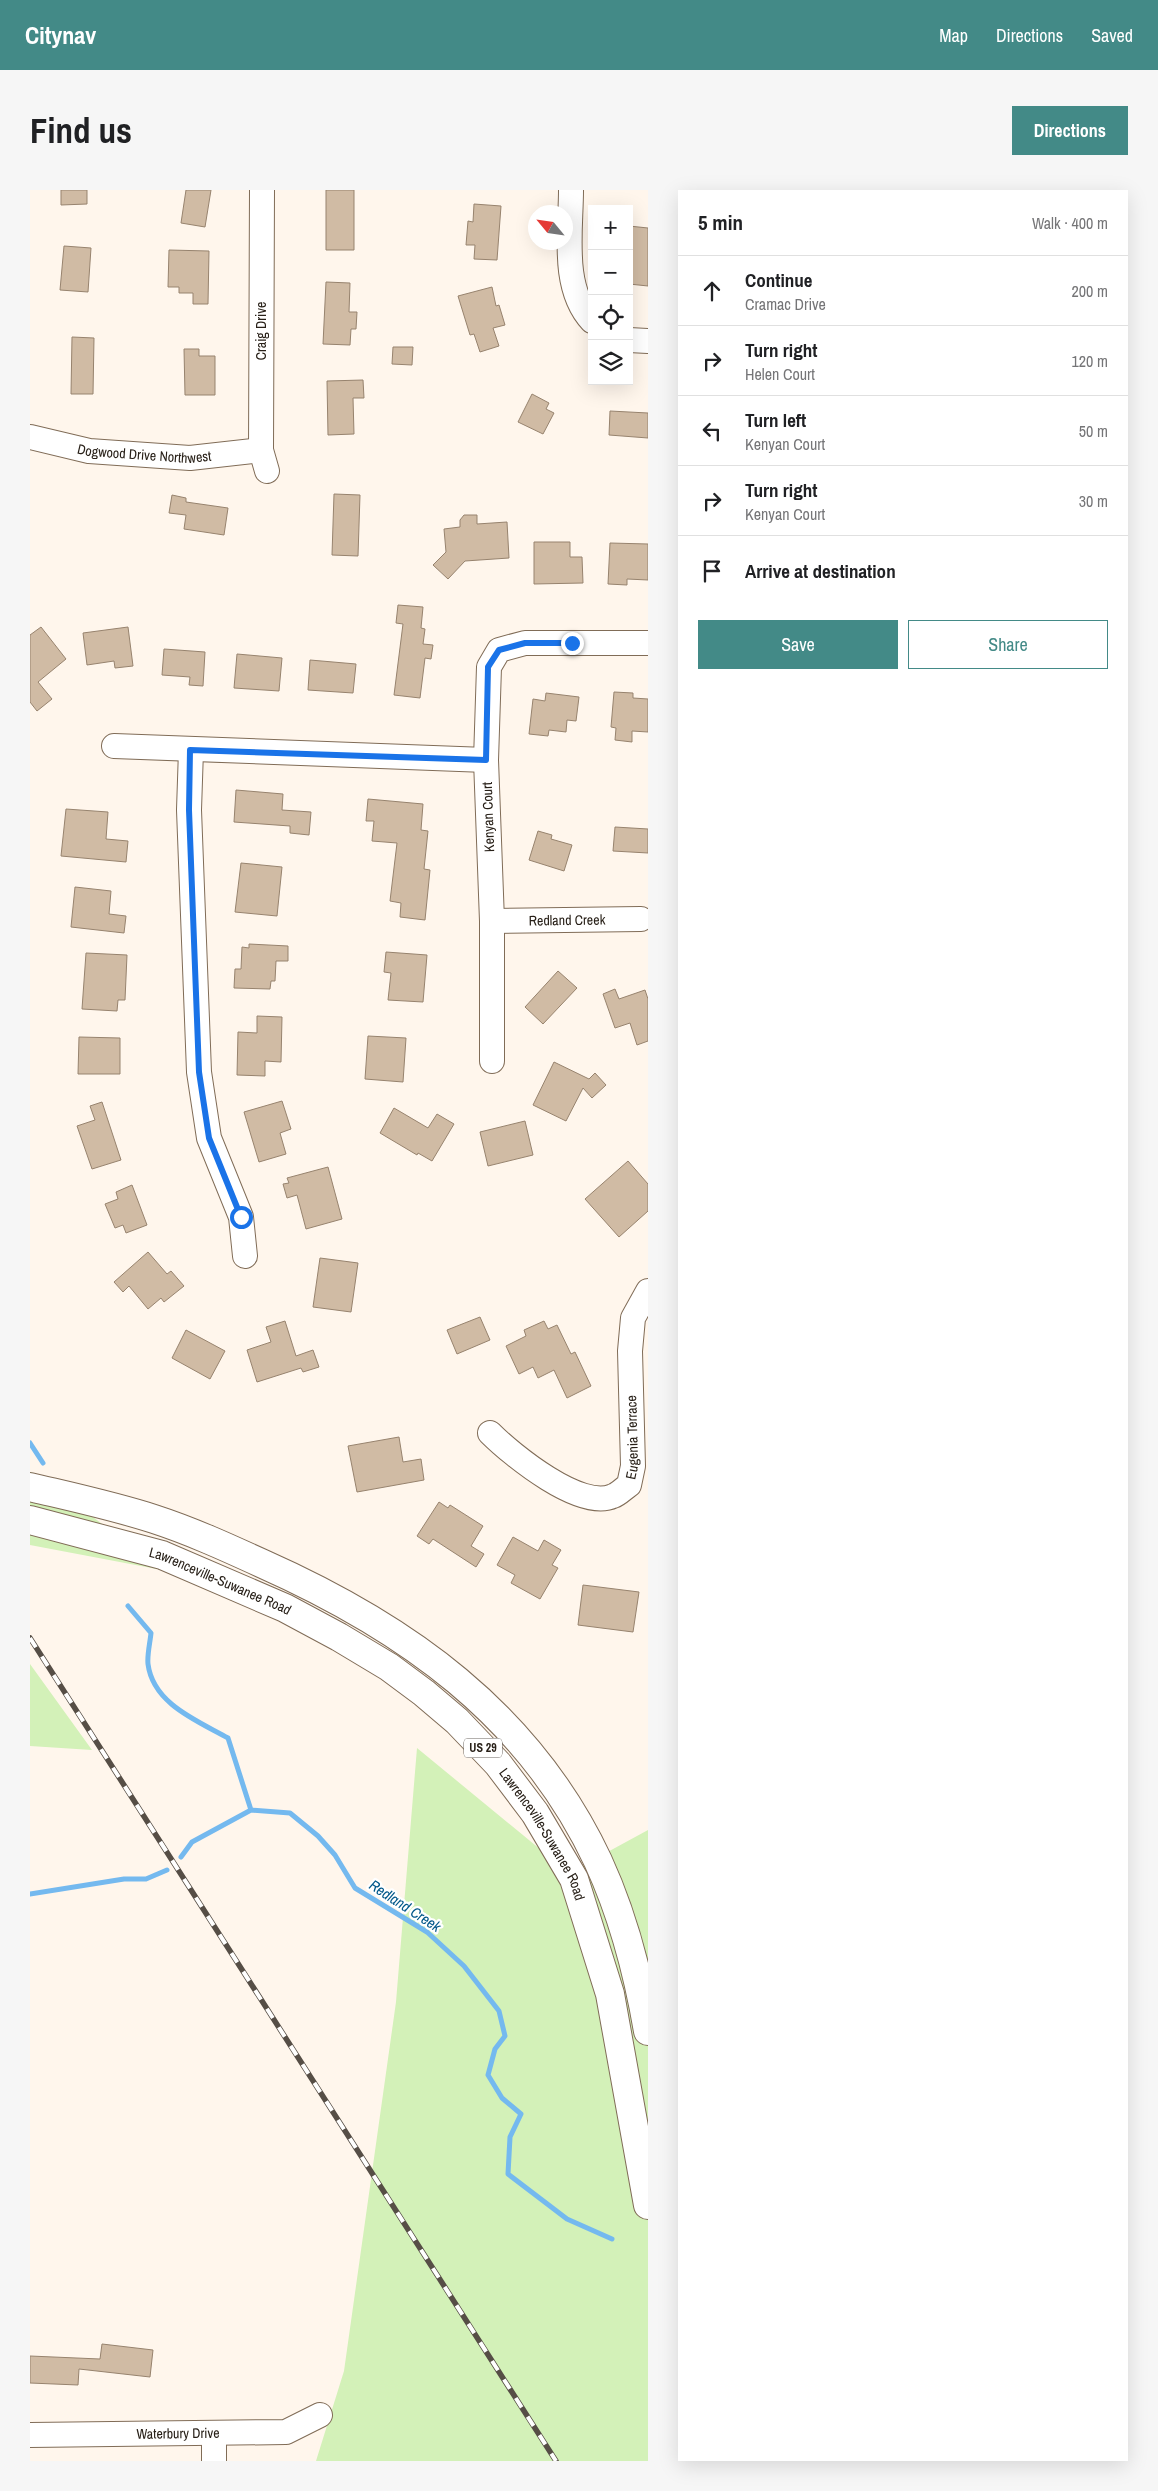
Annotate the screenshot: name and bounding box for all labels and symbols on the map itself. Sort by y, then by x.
north arrow [528,205,573,250]
street label: Craig Drive [252,302,270,360]
street label: Dogwood Drive Northwest [76,440,212,467]
route end [561,632,584,655]
street label: Kenyan Court [478,782,498,852]
street label: Redland Creek [529,910,606,930]
route start [230,1206,253,1229]
street label: Eugenia Terrace [621,1395,642,1481]
street label: Lawrenceville-Suwanee Road [147,1543,294,1619]
road number: US 29 [464,1739,502,1758]
street label: Lawrenceville-Suwanee Road [495,1764,589,1903]
water label: Redland Creek [365,1874,446,1937]
street label: Waterbury Drive [136,2424,220,2443]

